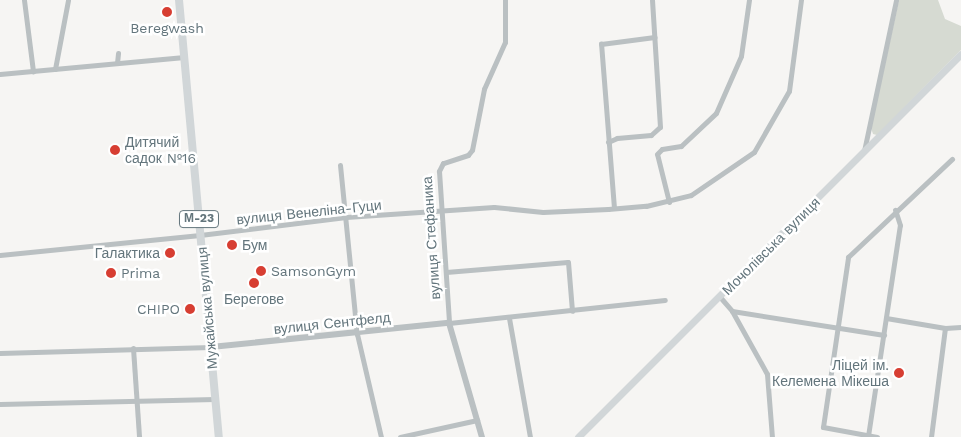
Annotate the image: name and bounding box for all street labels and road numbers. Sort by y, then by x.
street label: вулиця Стефаника [418,176,444,300]
street label: Мочолівська вулиця [719,194,823,298]
street label: вулиця Венеліна-Гуци [236,196,382,228]
road number: М-23 [178,210,220,228]
street label: Мужайська вулиця [193,246,221,370]
street label: вулиця Сентфелд [273,309,391,337]

